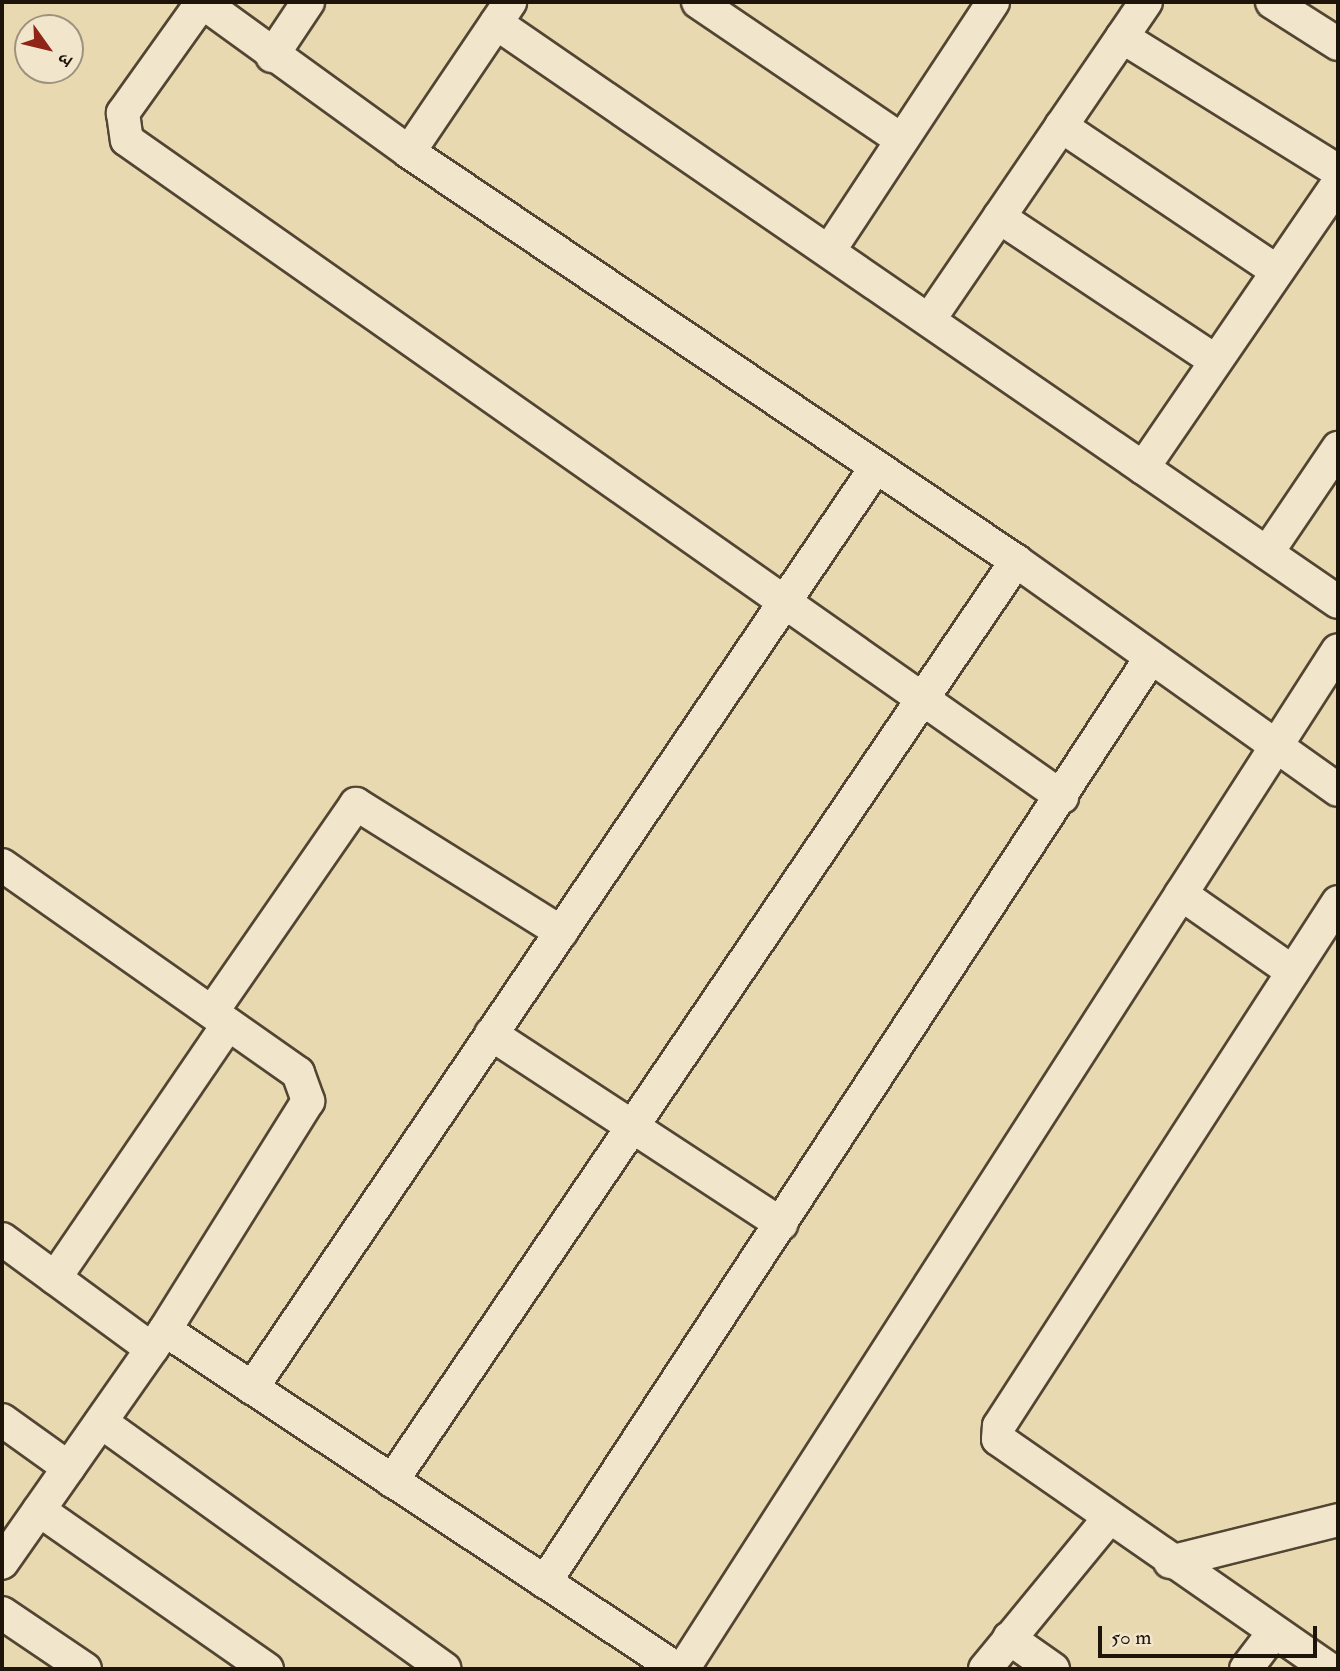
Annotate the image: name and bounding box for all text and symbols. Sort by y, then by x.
north arrow [14,14,84,84]
text: उ [52,49,77,70]
scale bar [1102,1612,1321,1656]
text: 50 m [1111,1624,1152,1651]

